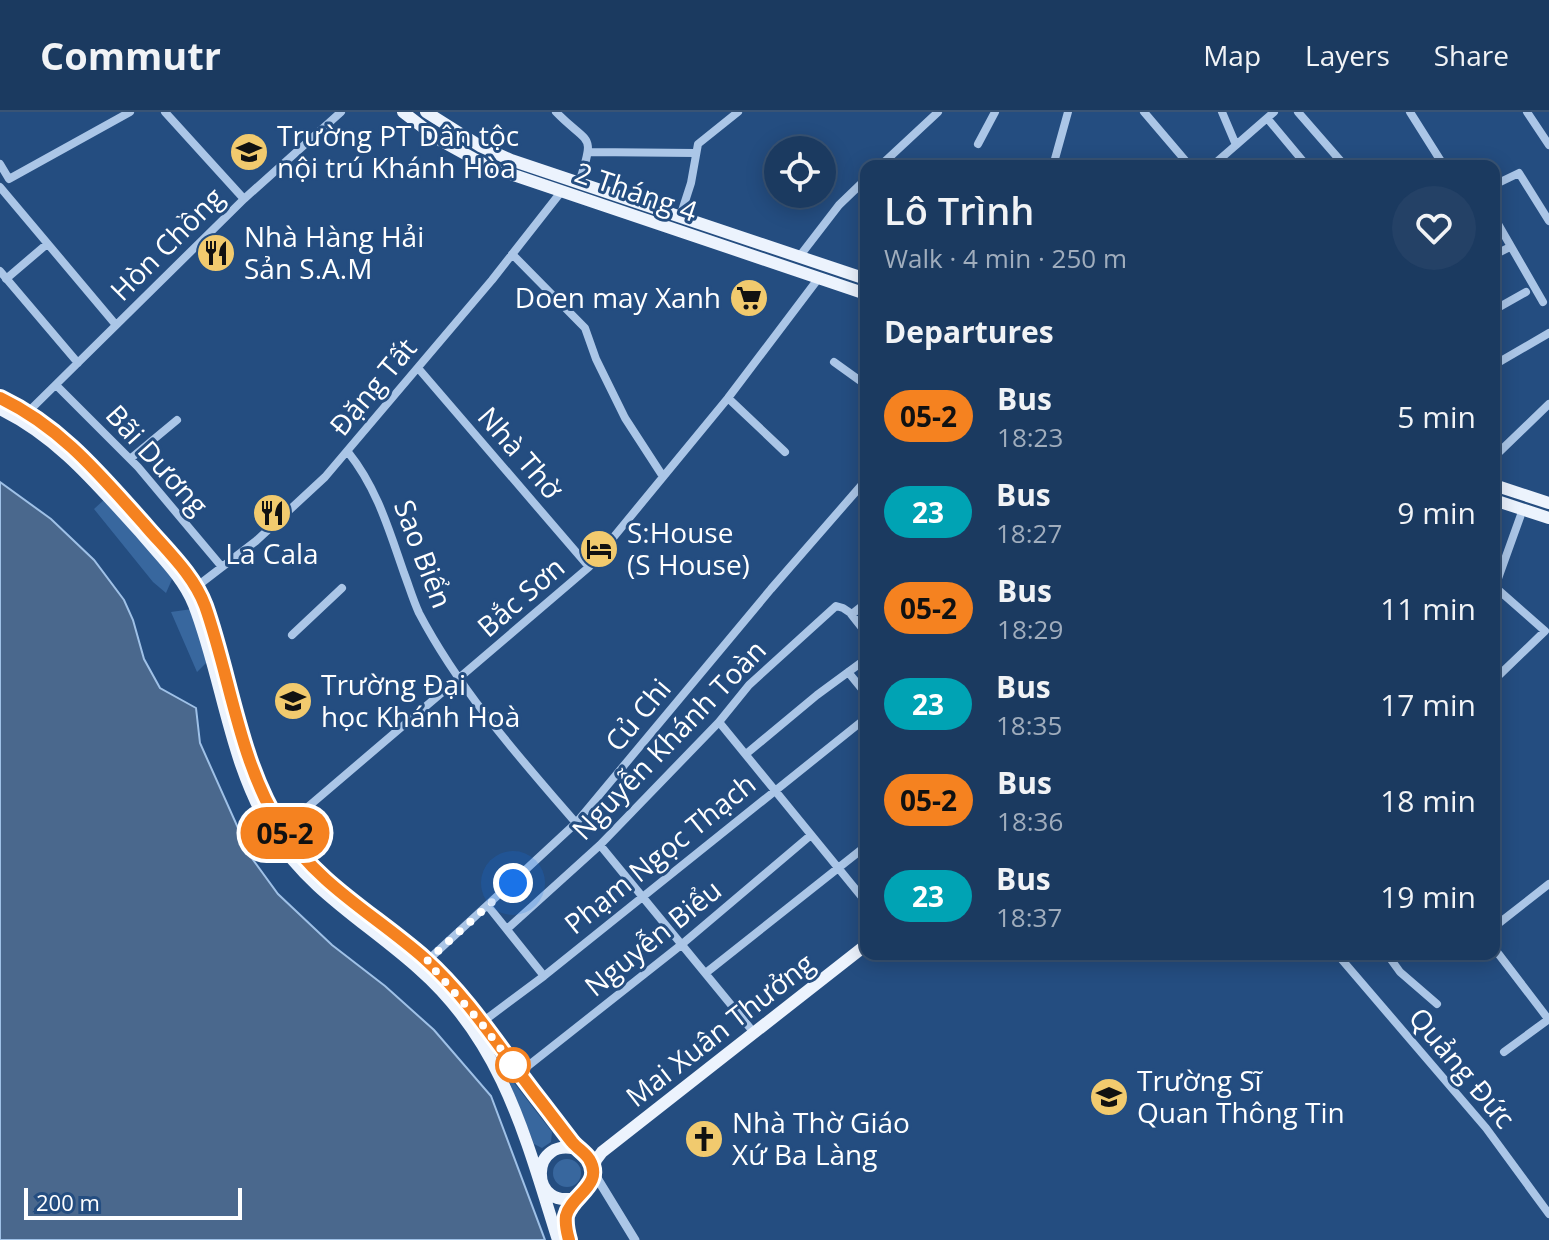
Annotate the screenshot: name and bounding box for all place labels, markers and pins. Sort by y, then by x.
place label: Trường PT Dân tộc nội trú Khánh Hòa [277,116,519,186]
school or university icon: Trường PT Dân tộc nội trú Khánh Hòa [228,131,270,173]
place label: Nhà Hàng Hải Sản S.A.M [244,217,424,287]
restaurant icon: Nhà Hàng Hải Sản S.A.M [195,232,237,274]
supermarket icon: Doen may Xanh [728,277,770,319]
place label: Doen may Xanh [515,278,721,316]
restaurant icon: La Cala [251,492,293,534]
place label: S:House (S House) [627,513,750,583]
hotel icon: S:House (S House) [578,528,620,570]
place label: La Cala [225,534,319,572]
place label: Trường Đại học Khánh Hoà [321,665,520,735]
school or university icon: Trường Đại học Khánh Hoà [272,680,314,722]
unlabelled marker [496,1048,530,1082]
place label: Trường Sĩ Quan Thông Tin [1137,1061,1345,1131]
school or university icon: Trường Sĩ Quan Thông Tin [1088,1076,1130,1118]
place label: Nhà Thờ Giáo Xứ Ba Làng [732,1103,910,1173]
church icon: Nhà Thờ Giáo Xứ Ba Làng [683,1118,725,1160]

